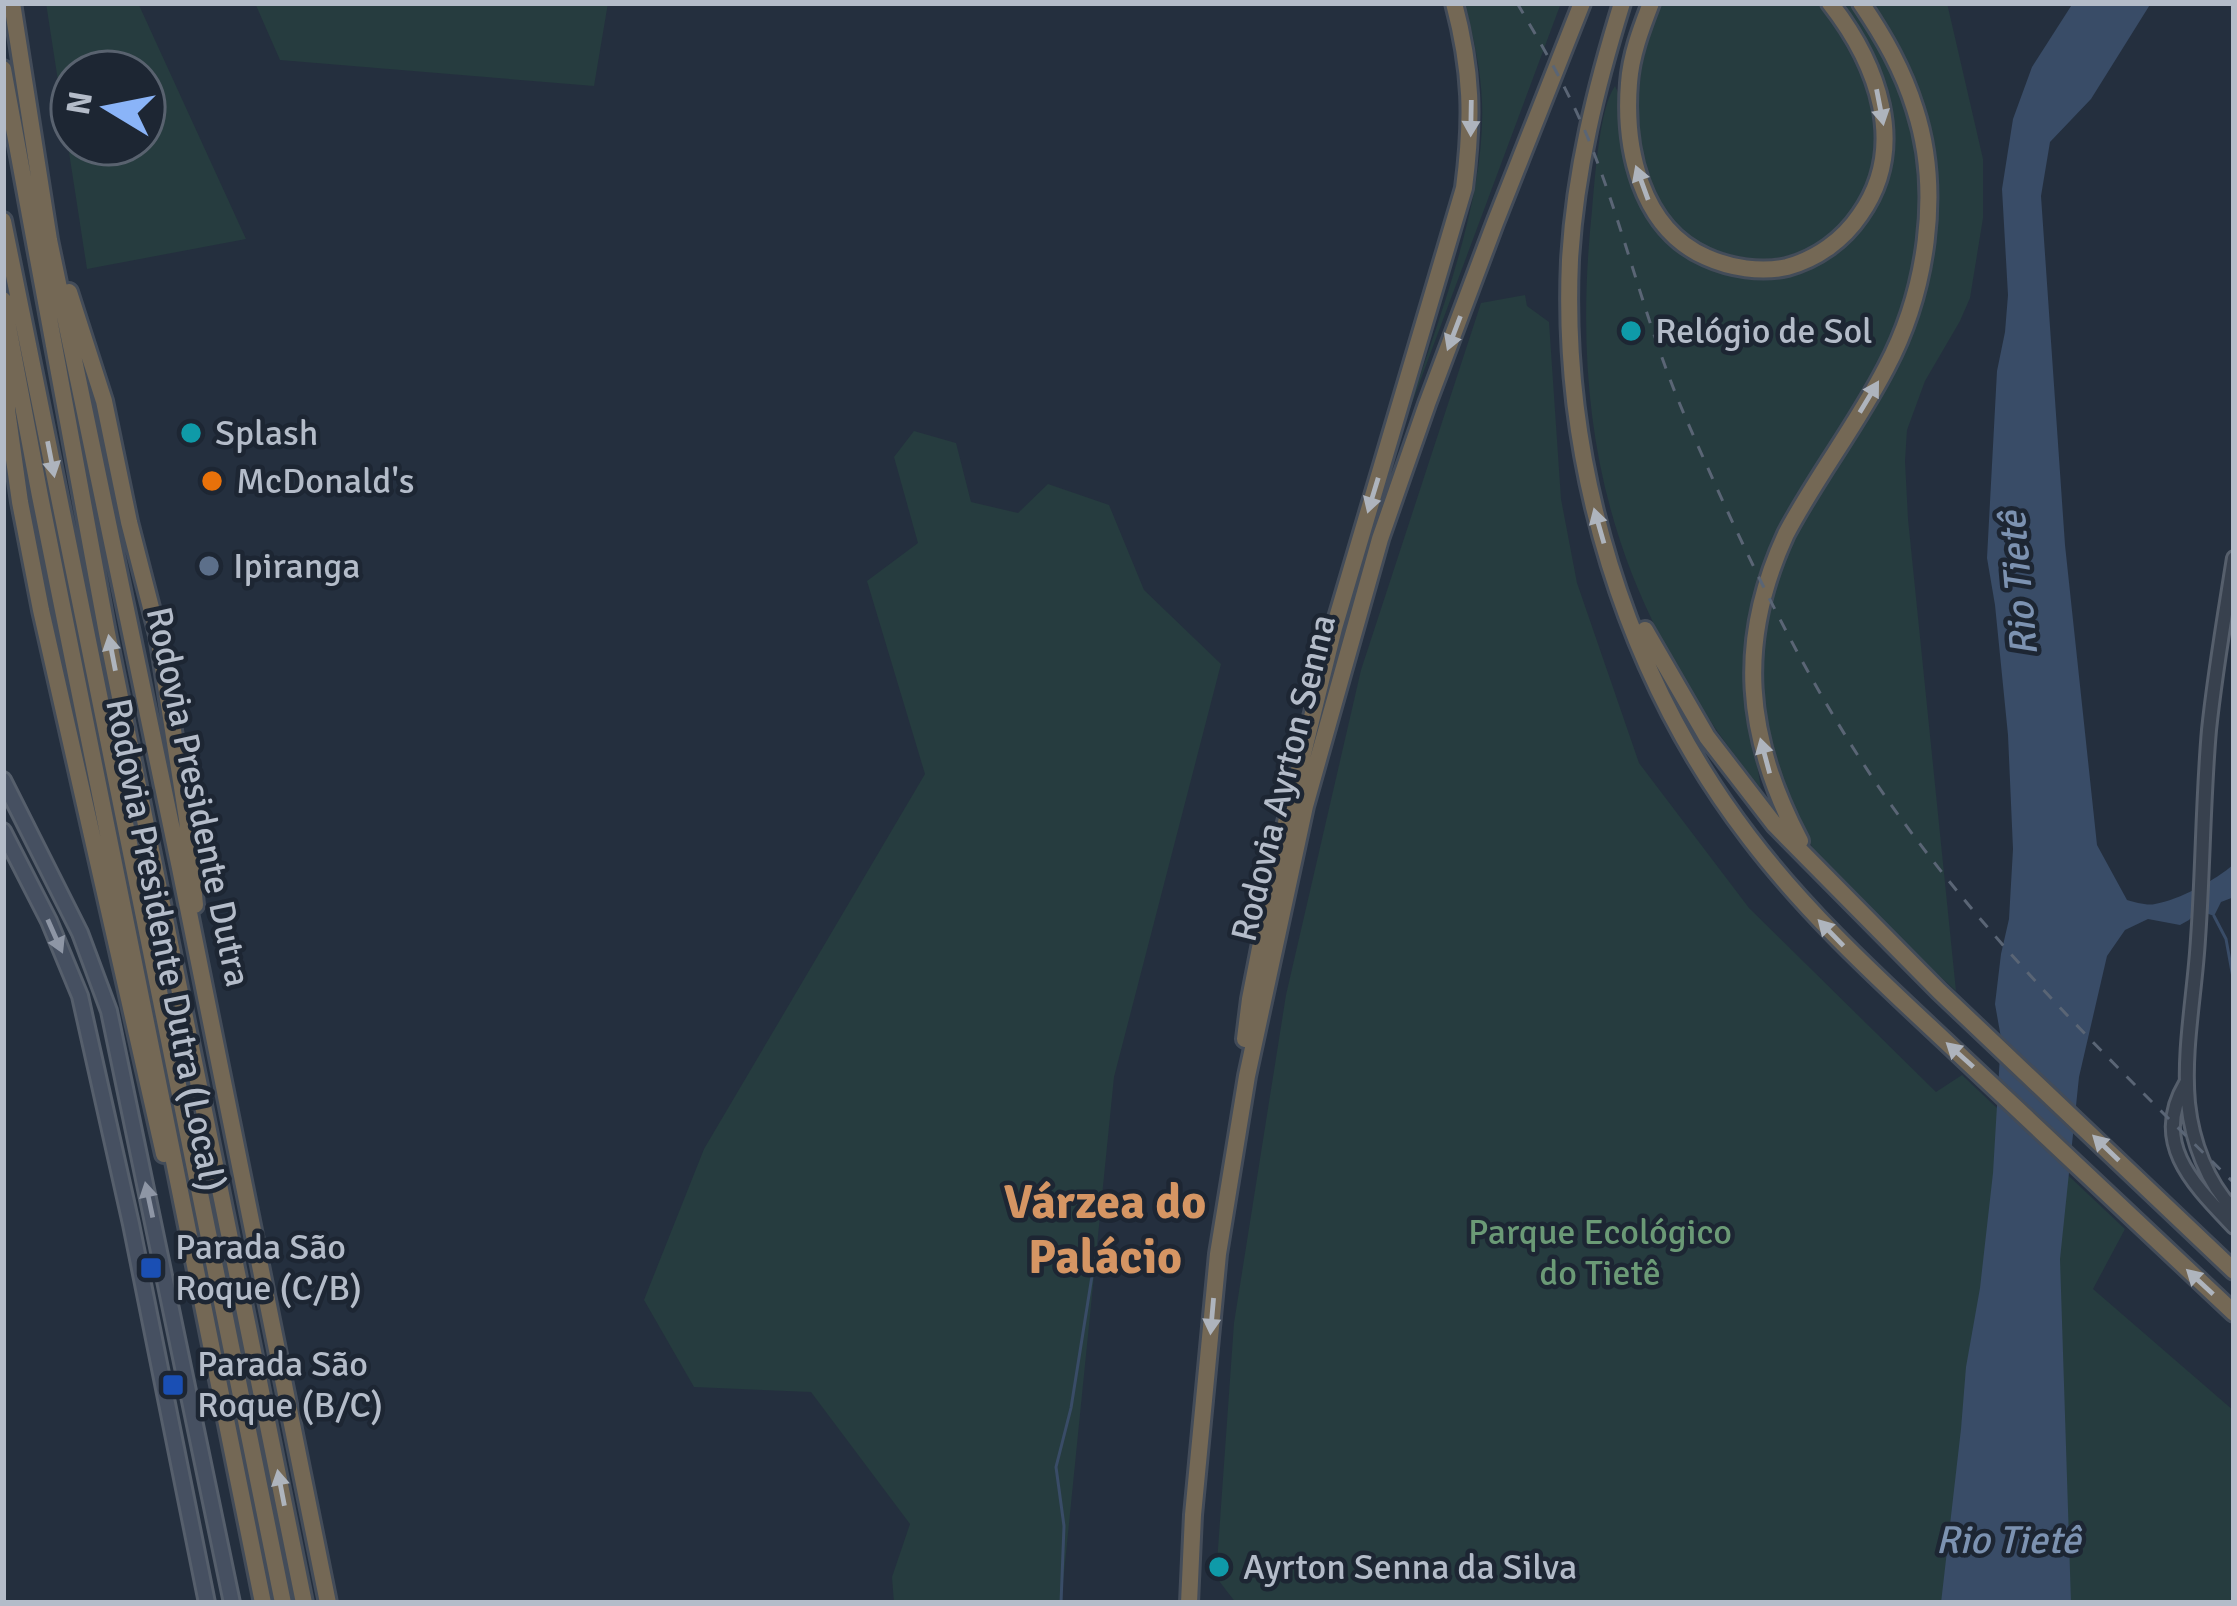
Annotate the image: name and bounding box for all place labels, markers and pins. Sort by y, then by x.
place label: Relógio de Sol [1655,309,1873,354]
marker: Relógio de Sol [1618,318,1644,344]
place label: Splash [215,411,318,456]
marker: Splash [178,420,204,446]
place label: McDonald's [236,459,415,504]
marker: McDonald's [199,468,225,494]
place label: Ipiranga [233,544,361,589]
marker: Ipiranga [196,553,222,579]
place label: Parada São Roque (C/B) [175,1225,362,1311]
marker: Parada São Roque (C/B) [138,1255,164,1281]
place label: Parada São Roque (B/C) [197,1342,383,1428]
marker: Parada São Roque (B/C) [160,1372,186,1398]
place label: Ayrton Senna da Silva [1243,1545,1577,1590]
marker: Ayrton Senna da Silva [1206,1554,1232,1580]

